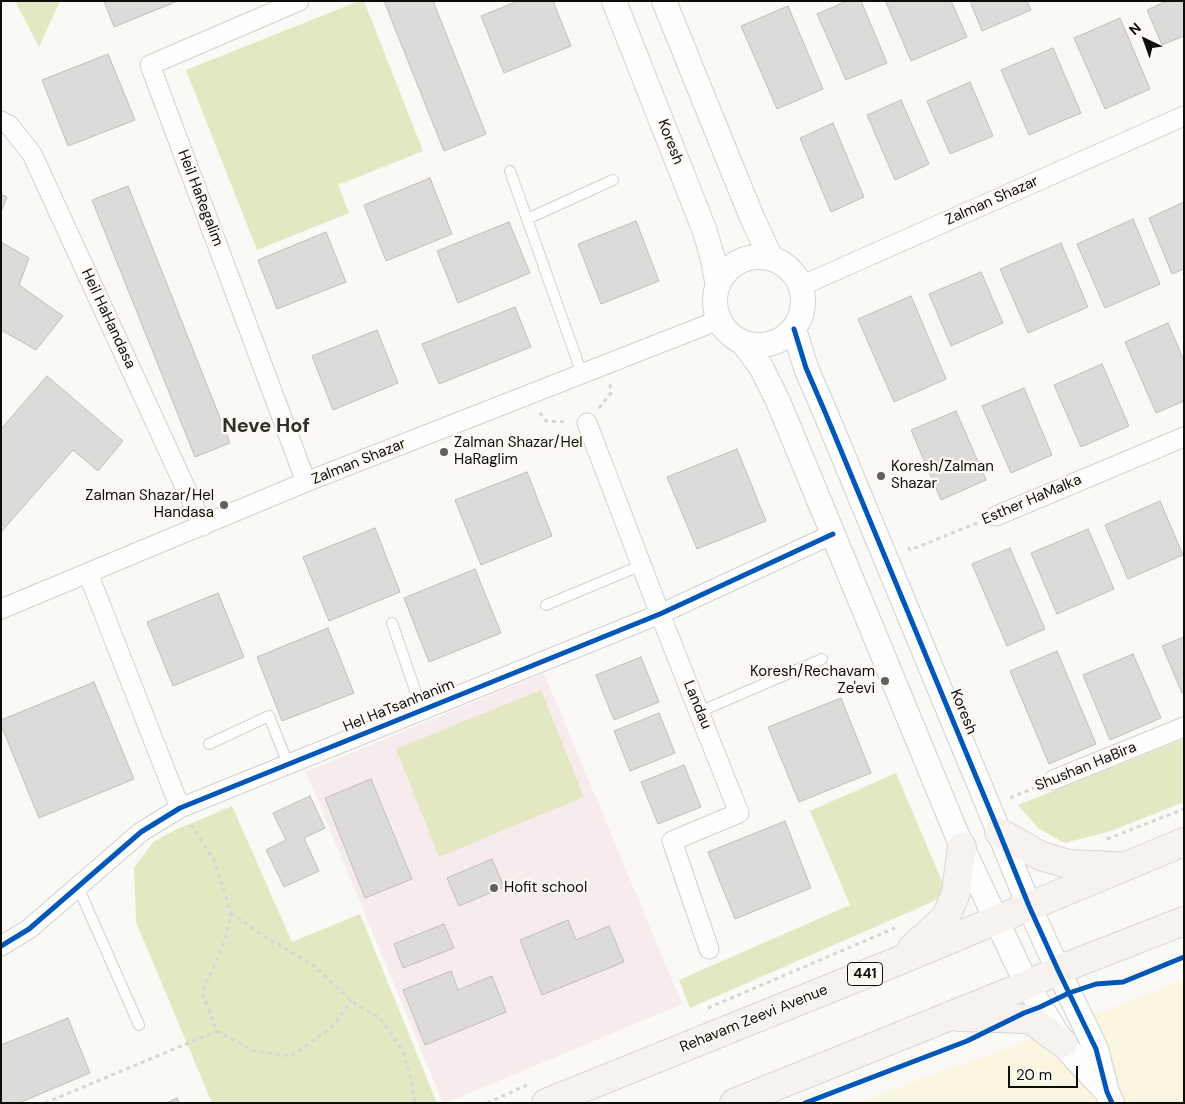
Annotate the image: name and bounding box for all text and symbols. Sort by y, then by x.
north arrow [1120,15,1170,65]
text: N [1125,19,1145,39]
street label: Koresh [653,117,687,167]
street label: Heil HaRegalim [173,147,227,249]
street label: Zalman Shazar [943,172,1041,230]
street label: Heil HaHandasa [77,266,139,372]
district label: Neve Hof [222,415,310,439]
place label: Zalman Shazar/Hel HaRaglim [454,434,583,469]
street label: Zalman Shazar [309,435,409,489]
marker: Zalman Shazar/Hel HaRaglim [438,446,450,458]
place label: Koresh/Zalman Shazar [891,458,994,493]
marker: Koresh/Zalman Shazar [875,470,887,482]
street label: Esther HaMalka [980,471,1084,529]
place label: Zalman Shazar/Hel Handasa [85,487,214,522]
marker: Zalman Shazar/Hel Handasa [218,499,230,511]
place label: Koresh/Rechavam Ze'evi [750,663,875,698]
street label: Hel HaTsanhanim [341,675,457,737]
marker: Koresh/Rechavam Ze'evi [879,675,891,687]
street label: Landau [679,678,715,732]
street label: Koresh [946,687,980,737]
street label: Shushan HaBira [1033,739,1139,795]
place label: Hofit school [504,879,587,897]
marker: Hofit school [488,882,500,894]
road number: 441 [848,962,882,986]
street label: Rehavam Zeevi Avenue [677,981,831,1057]
scale bar [1010,1056,1080,1088]
text: 20 m [1016,1065,1052,1085]

